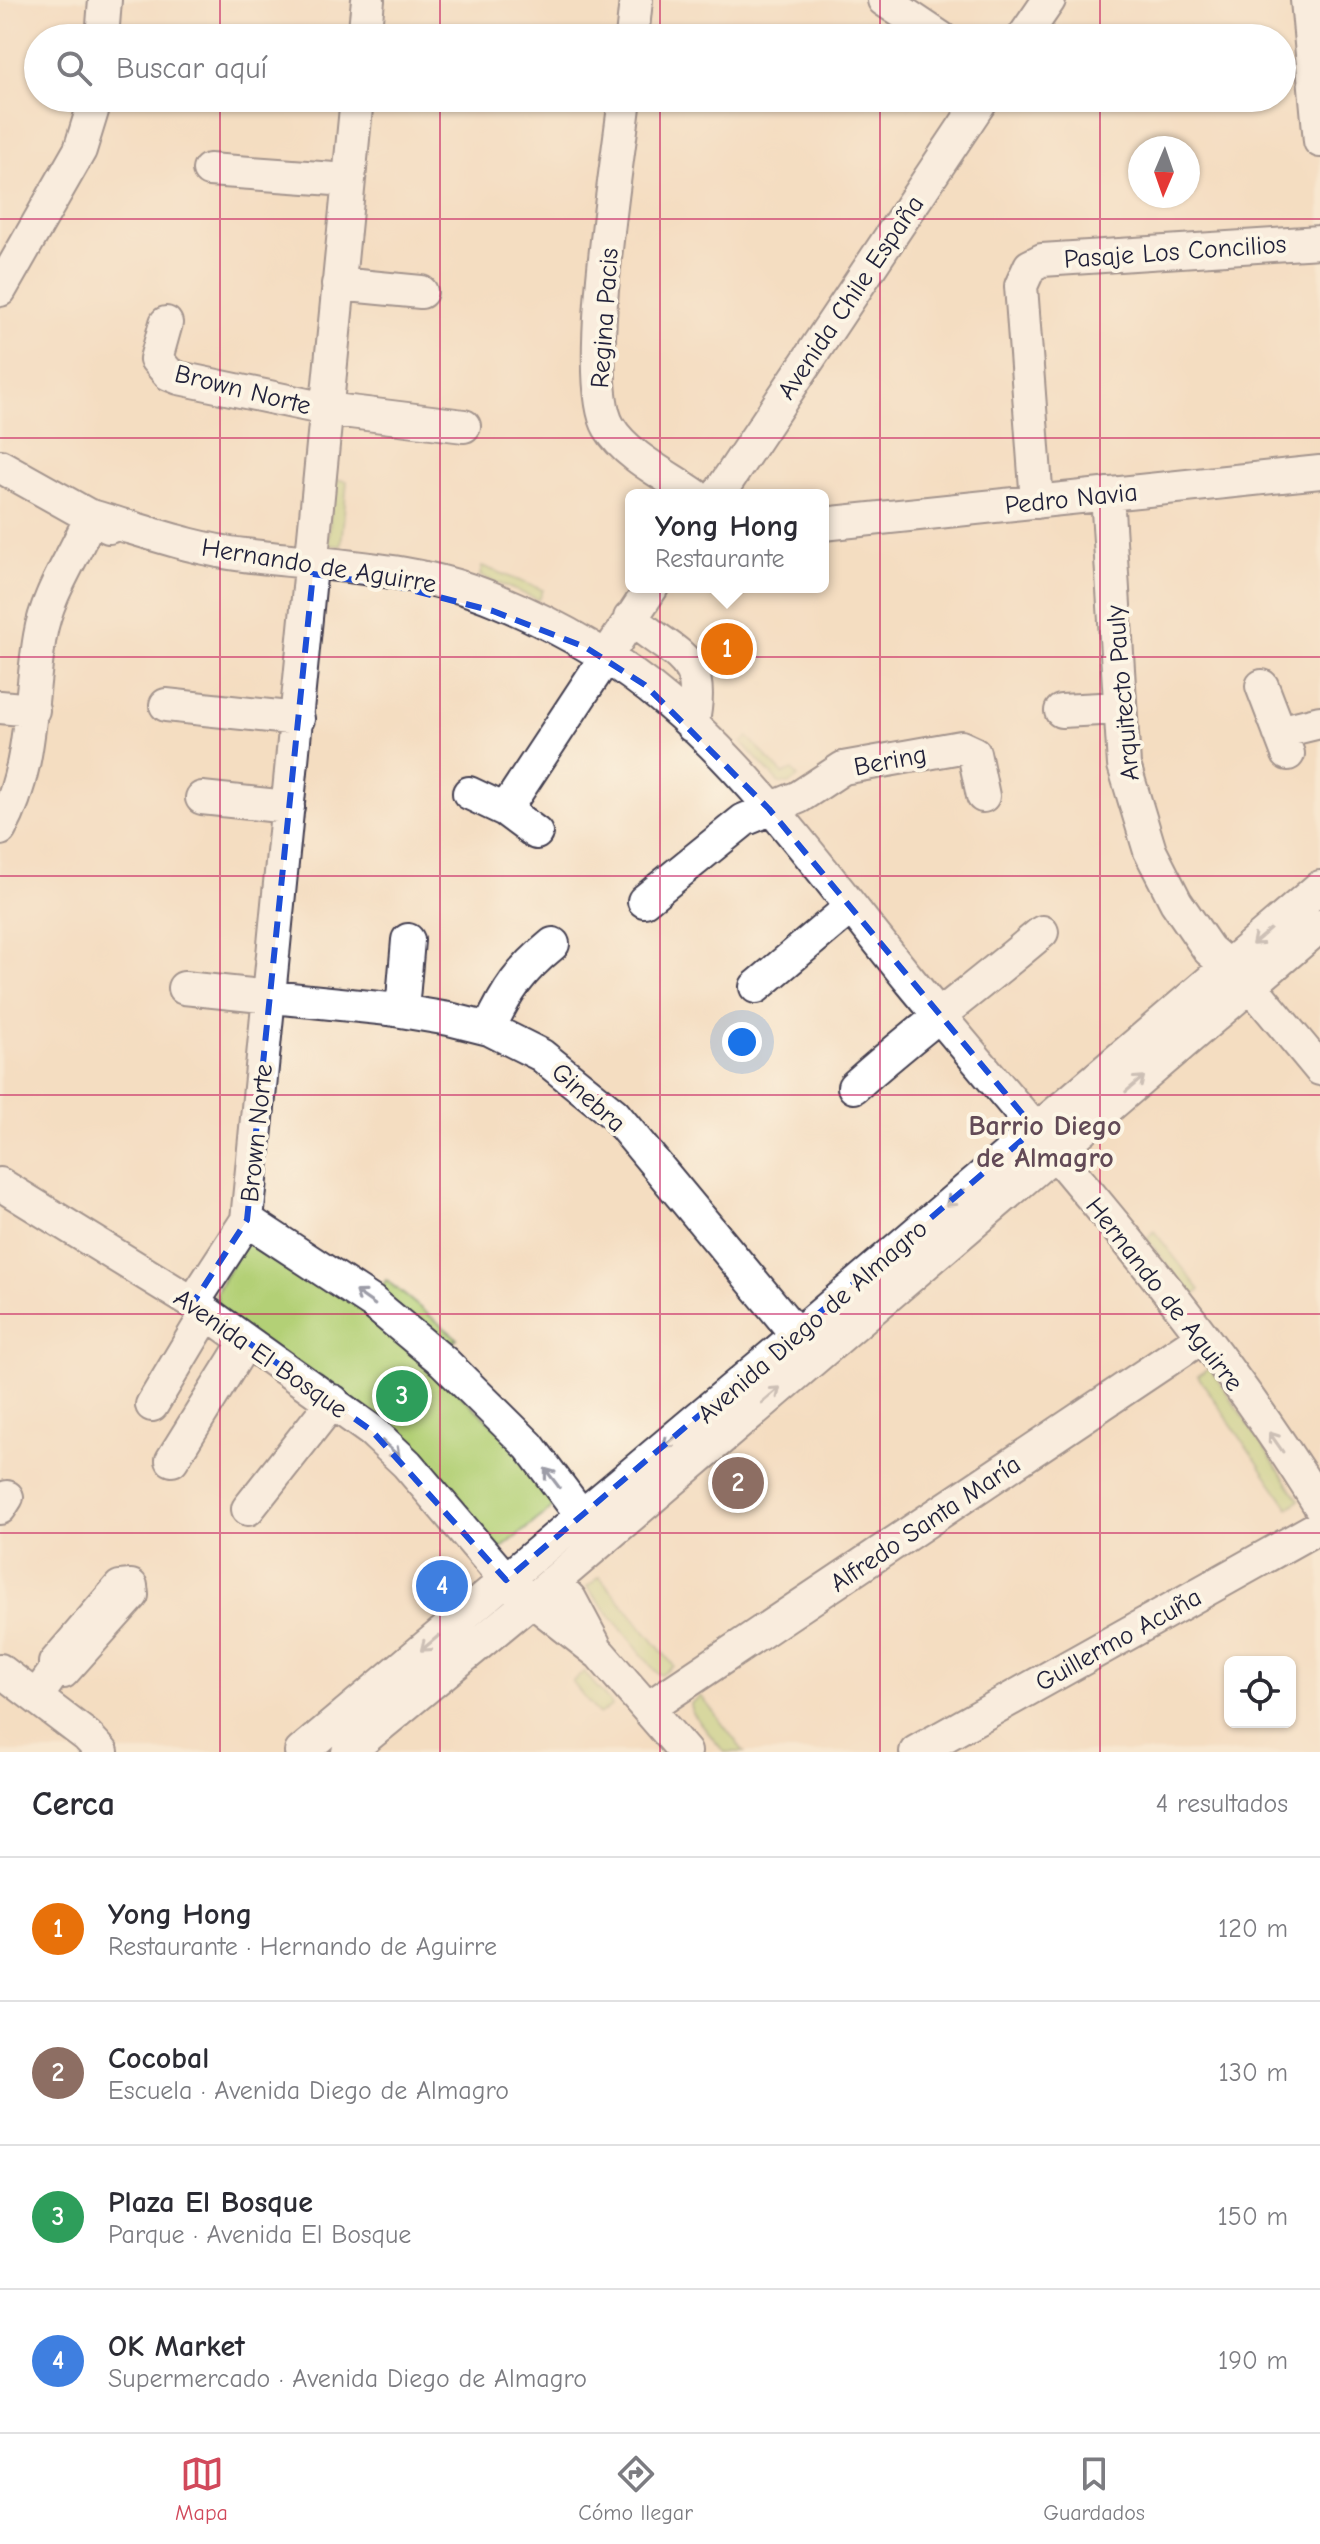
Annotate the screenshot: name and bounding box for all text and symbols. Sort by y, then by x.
search box [24,24,1296,112]
icon: search [52,46,96,90]
text: Buscar aquí [116,51,267,86]
north arrow [1128,136,1200,208]
street label: Avenida Chile España [771,190,930,405]
street label: Pasaje Los Concilios [1063,229,1287,275]
street label: Regina Pacis [585,247,625,389]
street label: Brown Norte [172,359,314,421]
street label: Pedro Navia [1003,477,1139,521]
popup [625,489,829,593]
text: Yong Hong [655,509,799,544]
street label: Hernando de Aguirre [199,533,438,599]
text: Restaurante [655,544,785,574]
street label: Arquitecto Pauly [1100,603,1146,782]
pin: 1 [701,619,753,679]
street label: Bering [851,739,929,783]
one-way arrow [1251,928,1271,946]
your location [722,1022,762,1062]
street label: Ginebra [545,1057,631,1139]
street label: Brown Norte [235,1062,279,1204]
one-way arrow [1125,1075,1145,1093]
district label: Barrio Diego de Almagro [969,1110,1121,1174]
one-way arrow [945,1189,966,1207]
street label: Hernando de Aguirre [1079,1192,1249,1397]
street label: Avenida Diego de Almagro [692,1214,934,1430]
street label: Avenida El Bosque [168,1283,353,1425]
one-way arrow [355,1290,377,1306]
pin: 3 [376,1366,428,1426]
one-way arrow [761,1386,781,1404]
one-way arrow [663,1431,683,1449]
one-way arrow [1268,1432,1285,1453]
one-way arrow [380,1439,400,1458]
street label: Alfredo Santa María [825,1449,1026,1599]
pin: 2 [712,1453,764,1513]
one-way arrow [544,1467,560,1489]
pin: 4 [416,1556,468,1616]
street label: Guillermo Acuña [1030,1582,1207,1698]
one-way arrow [420,1634,441,1652]
map controls [1224,1656,1296,1728]
button: locate [1224,1656,1296,1728]
text: Cerca [32,1784,115,1824]
text: 4 resultados [1156,1789,1288,1819]
text: Yong Hong [108,1897,252,1932]
text: 1 [53,1914,63,1944]
text: 120 m [1218,1914,1288,1944]
text: Restaurante · Hernando de Aguirre [108,1932,497,1962]
text: Cocobal [108,2041,209,2076]
text: 2 [52,2058,64,2088]
text: 130 m [1219,2058,1288,2088]
text: Escuela · Avenida Diego de Almagro [108,2076,509,2106]
text: Plaza El Bosque [108,2185,313,2220]
text: 3 [52,2202,64,2232]
text: 150 m [1218,2202,1288,2232]
text: Parque · Avenida El Bosque [108,2220,411,2250]
text: OK Market [108,2329,245,2364]
text: 4 [52,2346,64,2376]
text: 190 m [1218,2346,1288,2376]
text: Supermercado · Avenida Diego de Almagro [108,2364,587,2394]
tab: Mapa [175,2452,228,2526]
tab: Cómo llegar [578,2452,693,2526]
tab: Guardados [1043,2452,1145,2526]

